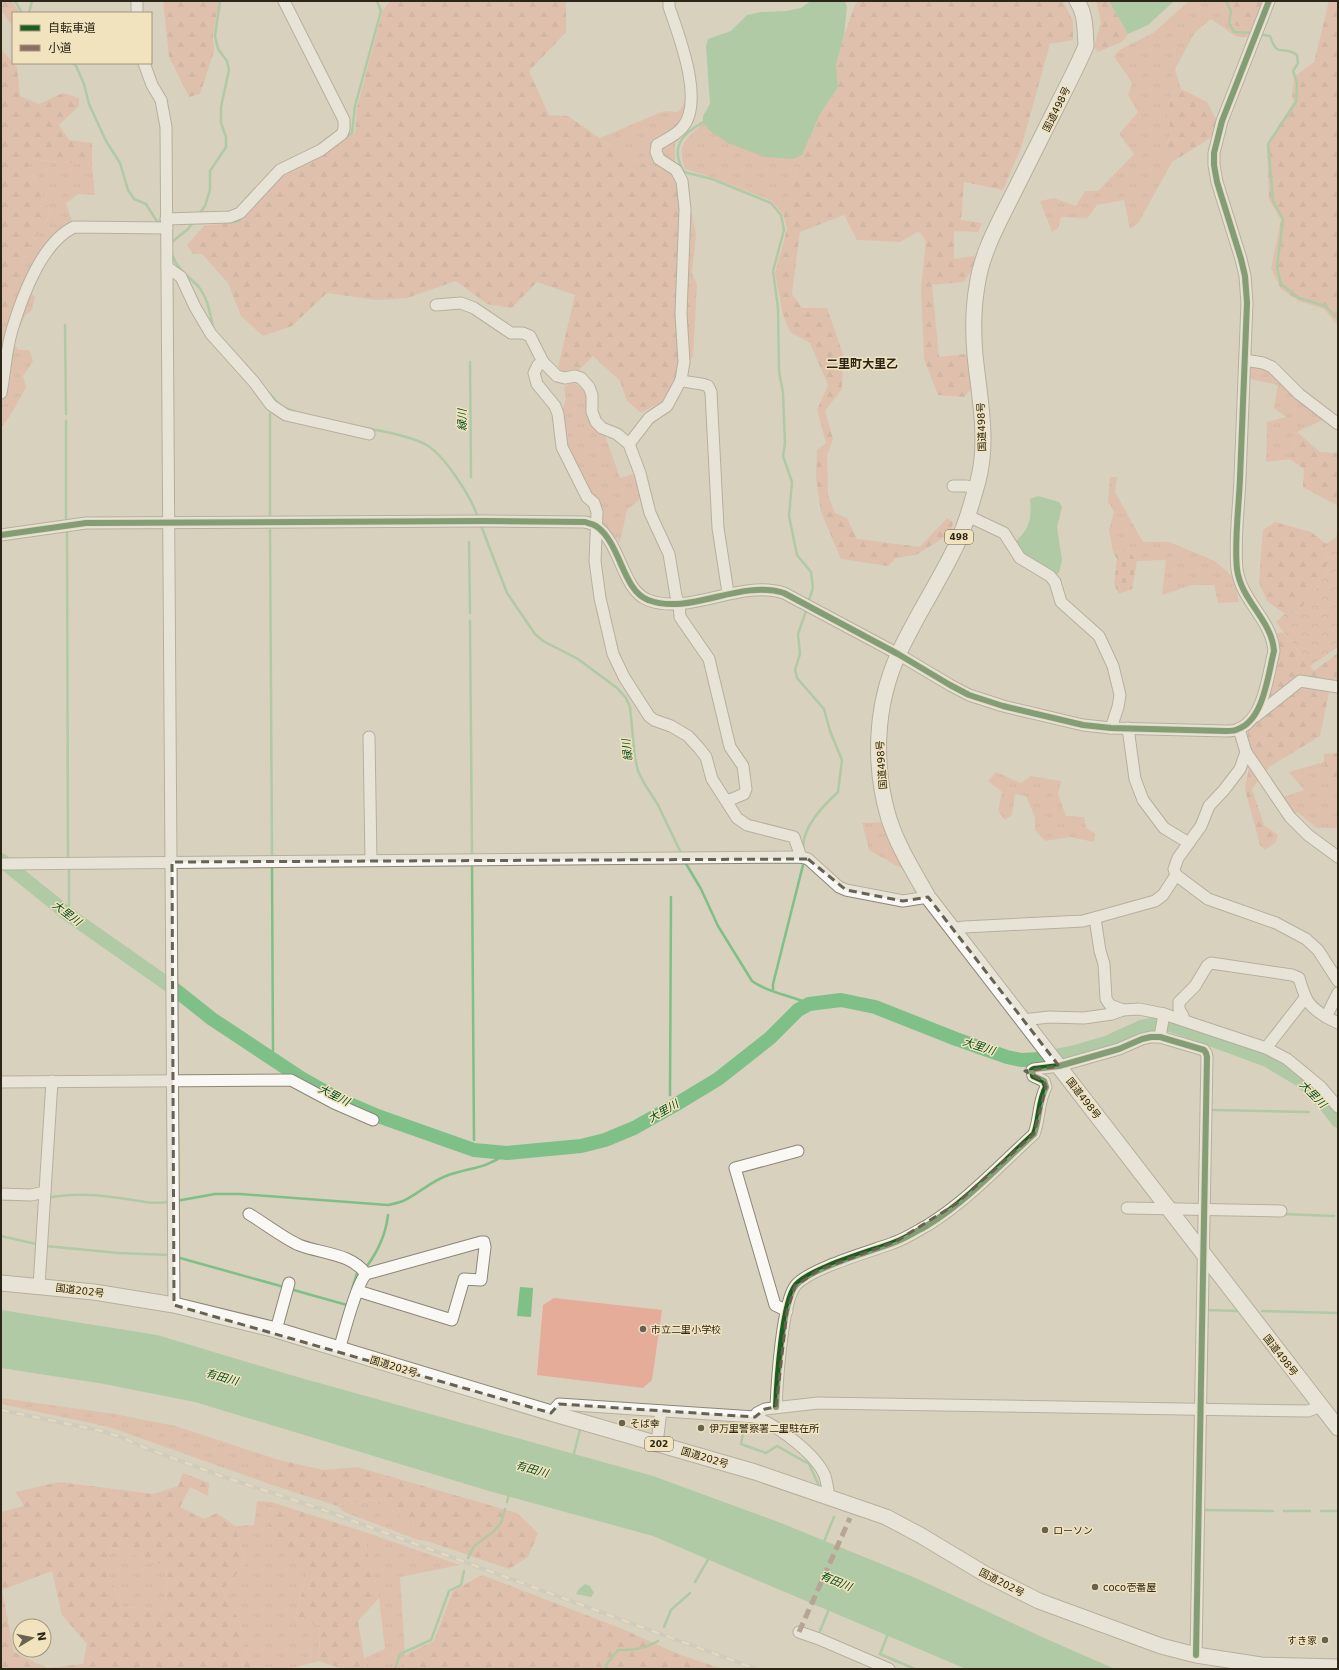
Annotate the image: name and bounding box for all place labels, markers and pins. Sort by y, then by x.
marker: 市立二里小学校 [638,1324,648,1334]
place label: 市立二里小学校 [651,1324,721,1335]
marker: そば幸 [617,1418,627,1428]
place label: そば幸 [630,1418,660,1429]
marker: 伊万里警察署二里駐在所 [696,1423,706,1433]
place label: 伊万里警察署二里駐在所 [709,1423,819,1434]
marker: ローソン [1040,1525,1050,1535]
place label: ローソン [1053,1525,1093,1536]
marker: coco壱番屋 [1090,1582,1100,1592]
place label: coco壱番屋 [1103,1582,1156,1593]
place label: すき家 [1287,1635,1317,1646]
marker: すき家 [1320,1635,1330,1645]

